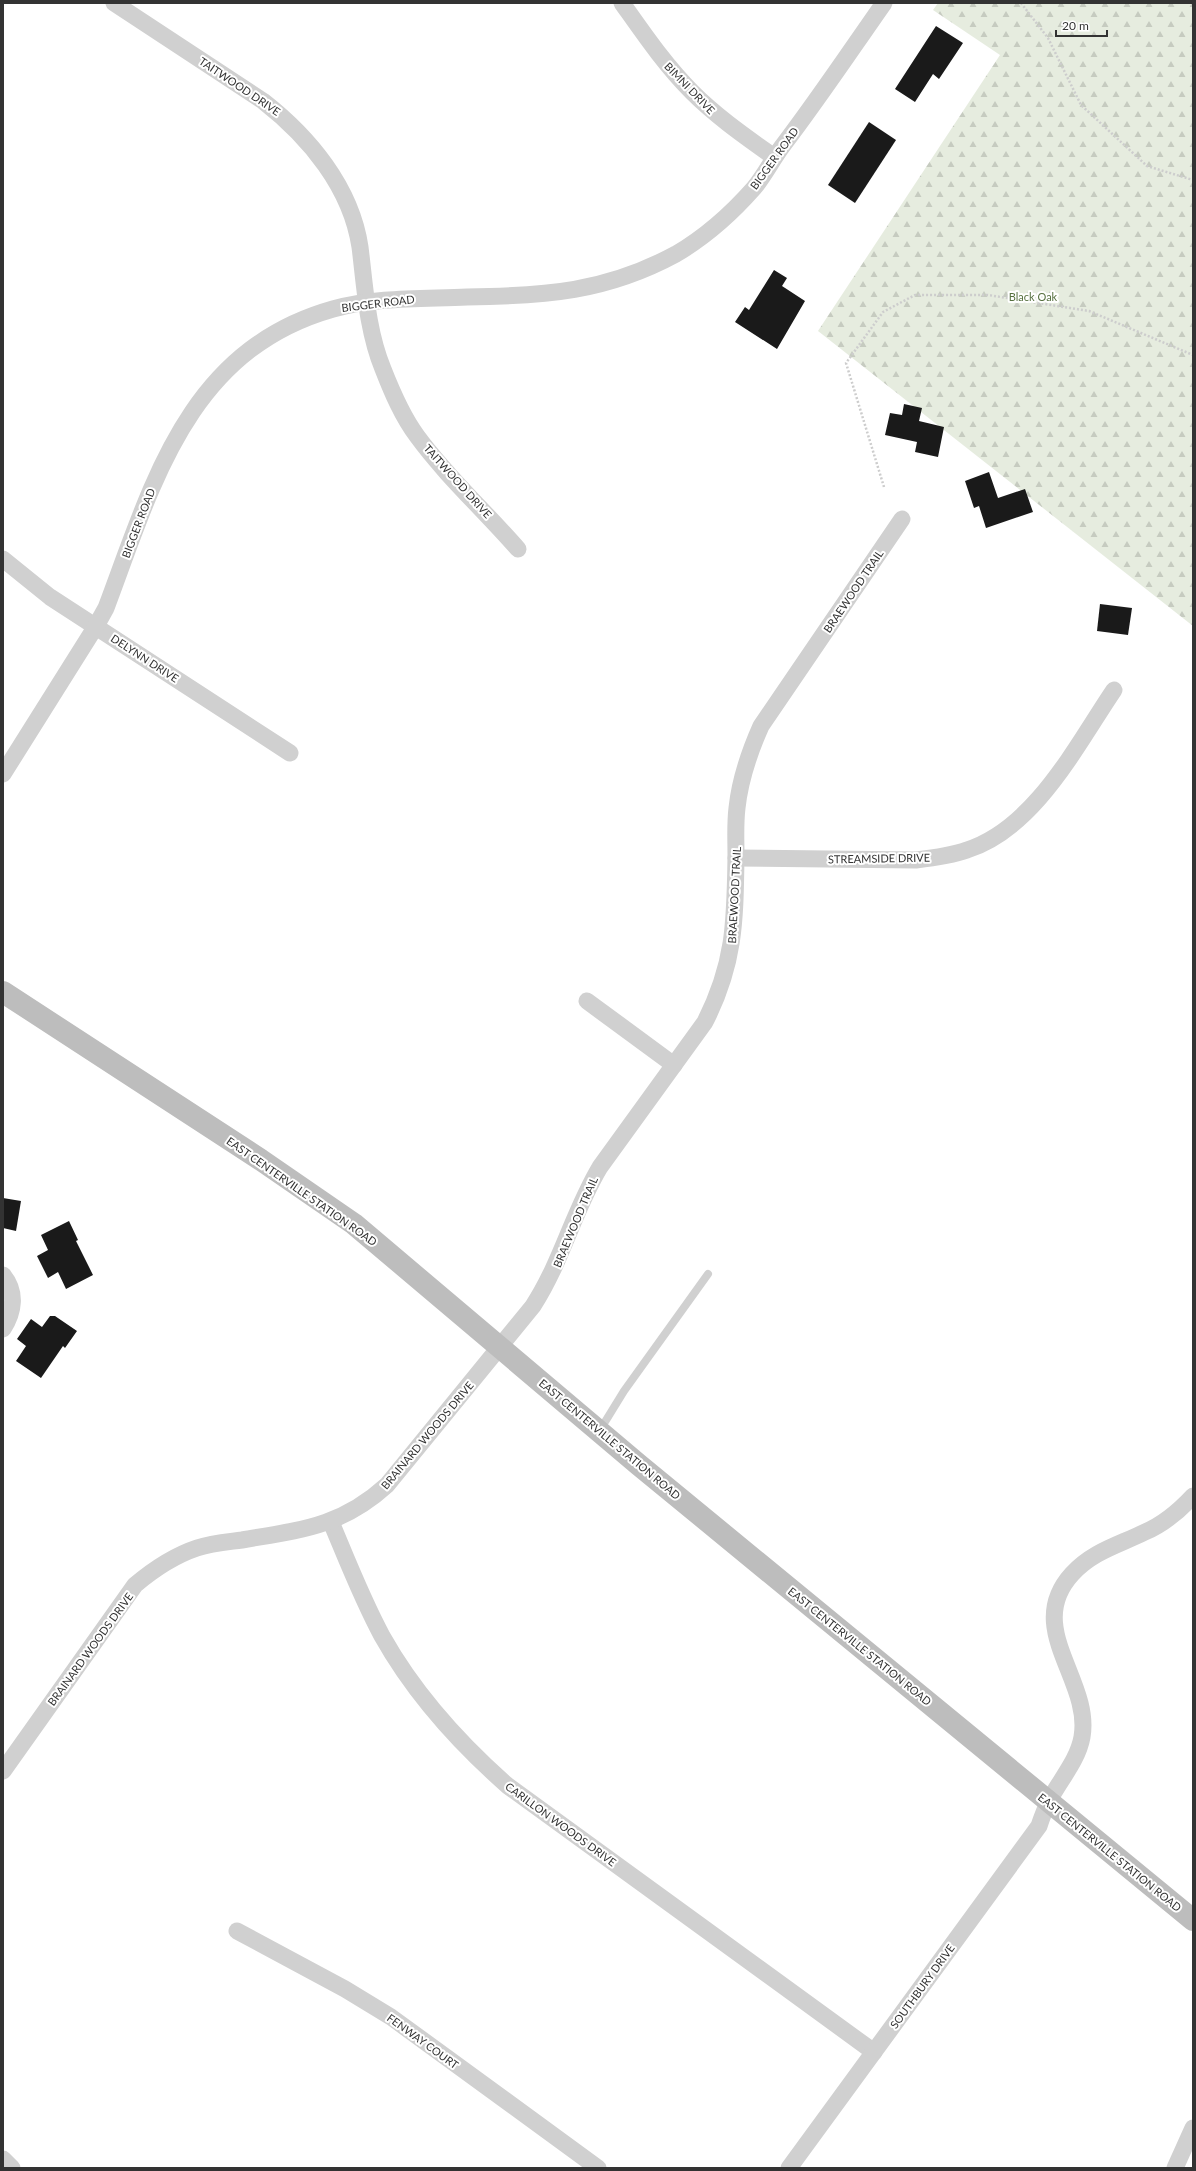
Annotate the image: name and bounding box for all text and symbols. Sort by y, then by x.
scale bar [1056,12,1107,38]
text: 20 m [1062,18,1089,33]
street label: TAITWOOD DRIVE [197,54,283,118]
street label: BIMNI DRIVE [662,59,718,117]
street label: BIGGER ROAD [747,124,801,192]
park label: Black Oak [1009,290,1058,303]
street label: BIGGER ROAD [341,292,415,314]
street label: TAITWOOD DRIVE [421,441,495,521]
street label: BIGGER ROAD [119,486,157,560]
street label: BRAEWOOD TRAIL [820,547,886,635]
street label: DELYNN DRIVE [109,631,181,685]
street label: BRAEWOOD TRAIL [725,846,743,944]
street label: STREAMSIDE DRIVE [828,851,930,865]
street label: EAST CENTERVILLE STATION ROAD [224,1134,380,1248]
street label: BRAEWOOD TRAIL [550,1174,600,1269]
street label: EAST CENTERVILLE STATION ROAD [537,1376,683,1502]
street label: BRAINARD WOODS DRIVE [378,1379,476,1491]
street label: EAST CENTERVILLE STATION ROAD [786,1584,934,1708]
street label: BRAINARD WOODS DRIVE [45,1590,135,1708]
street label: CARILLON WOODS DRIVE [503,1779,619,1869]
street label: EAST CENTERVILLE STATION ROAD [1036,1790,1184,1914]
street label: SOUTHBURY DRIVE [887,1941,957,2031]
street label: FENWAY COURT [385,2011,462,2072]

